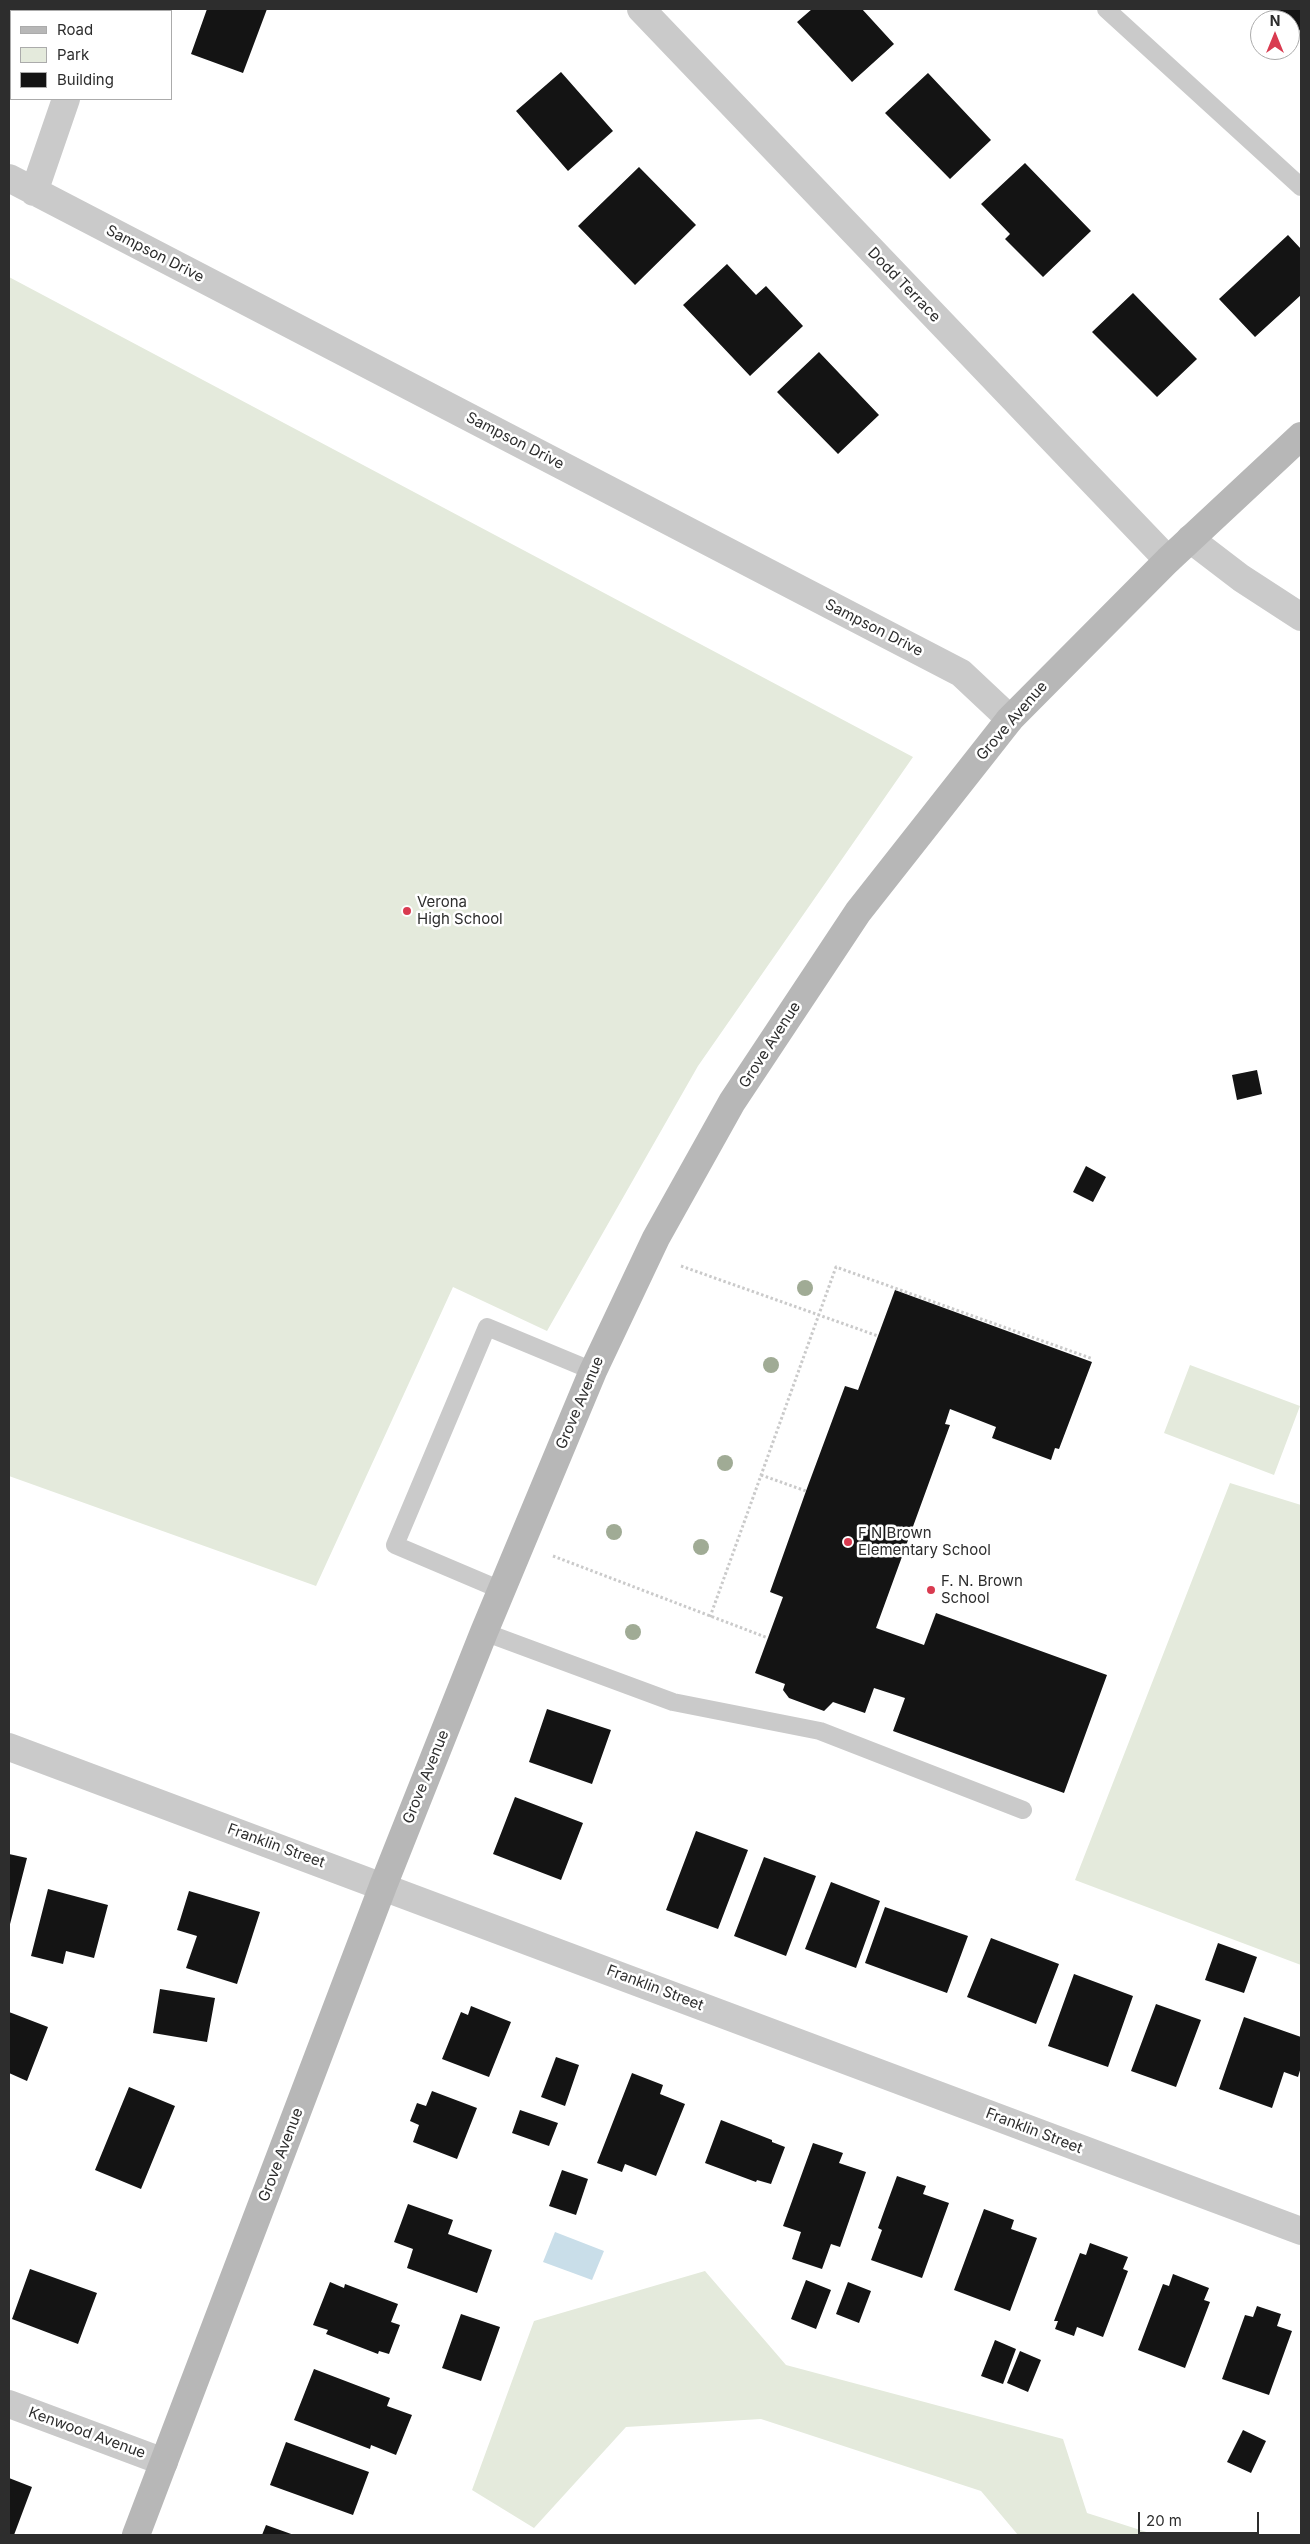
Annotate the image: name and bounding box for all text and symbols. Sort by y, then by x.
legend [10,10,172,100]
north arrow [1250,10,1300,60]
text: N [1270,12,1280,29]
text: Road [57,20,93,39]
text: Park [57,45,89,64]
text: Building [57,70,114,89]
street label: Sampson Drive [103,222,207,286]
street label: Dodd Terrace [864,244,944,326]
street label: Sampson Drive [463,409,567,473]
street label: Sampson Drive [822,596,926,660]
street label: Grove Avenue [973,678,1051,764]
place label: Verona High School [417,893,503,928]
marker: Verona High School [401,905,413,917]
street label: Grove Avenue [735,999,805,1091]
street label: Grove Avenue [552,1354,608,1452]
place label: F N Brown Elementary School [858,1524,991,1559]
marker: F N Brown Elementary School [842,1536,854,1548]
place label: F. N. Brown School [941,1572,1023,1607]
marker: F. N. Brown School [925,1584,937,1596]
street label: Grove Avenue [399,1728,453,1826]
street label: Franklin Street [225,1820,327,1872]
street label: Franklin Street [604,1961,706,2015]
street label: Franklin Street [983,2104,1085,2158]
street label: Grove Avenue [255,2106,307,2204]
street label: Kenwood Avenue [26,2403,148,2463]
scale bar [1140,2502,1261,2534]
text: 20 m [1146,2511,1182,2530]

